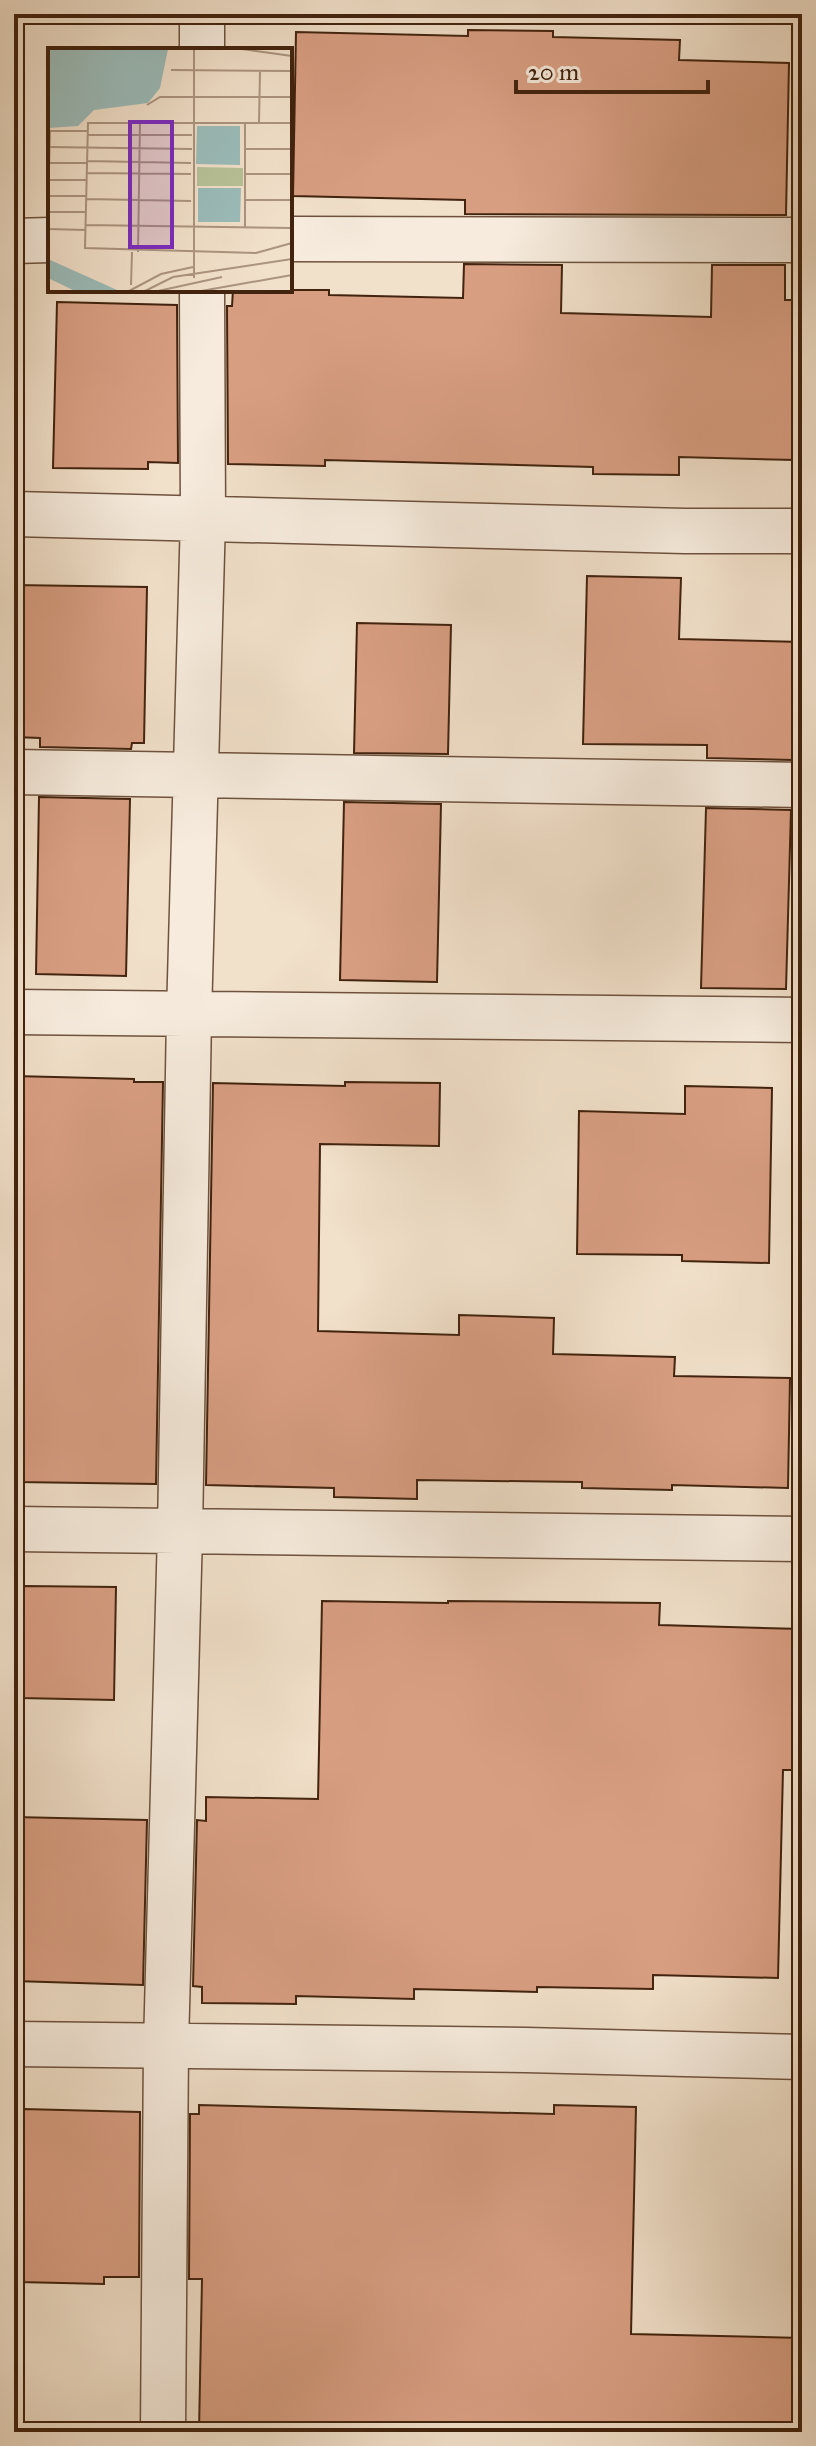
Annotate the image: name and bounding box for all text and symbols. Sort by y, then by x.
scale bar [516,44,708,94]
inset map [48,48,292,292]
text: 20 m [528,57,579,87]

